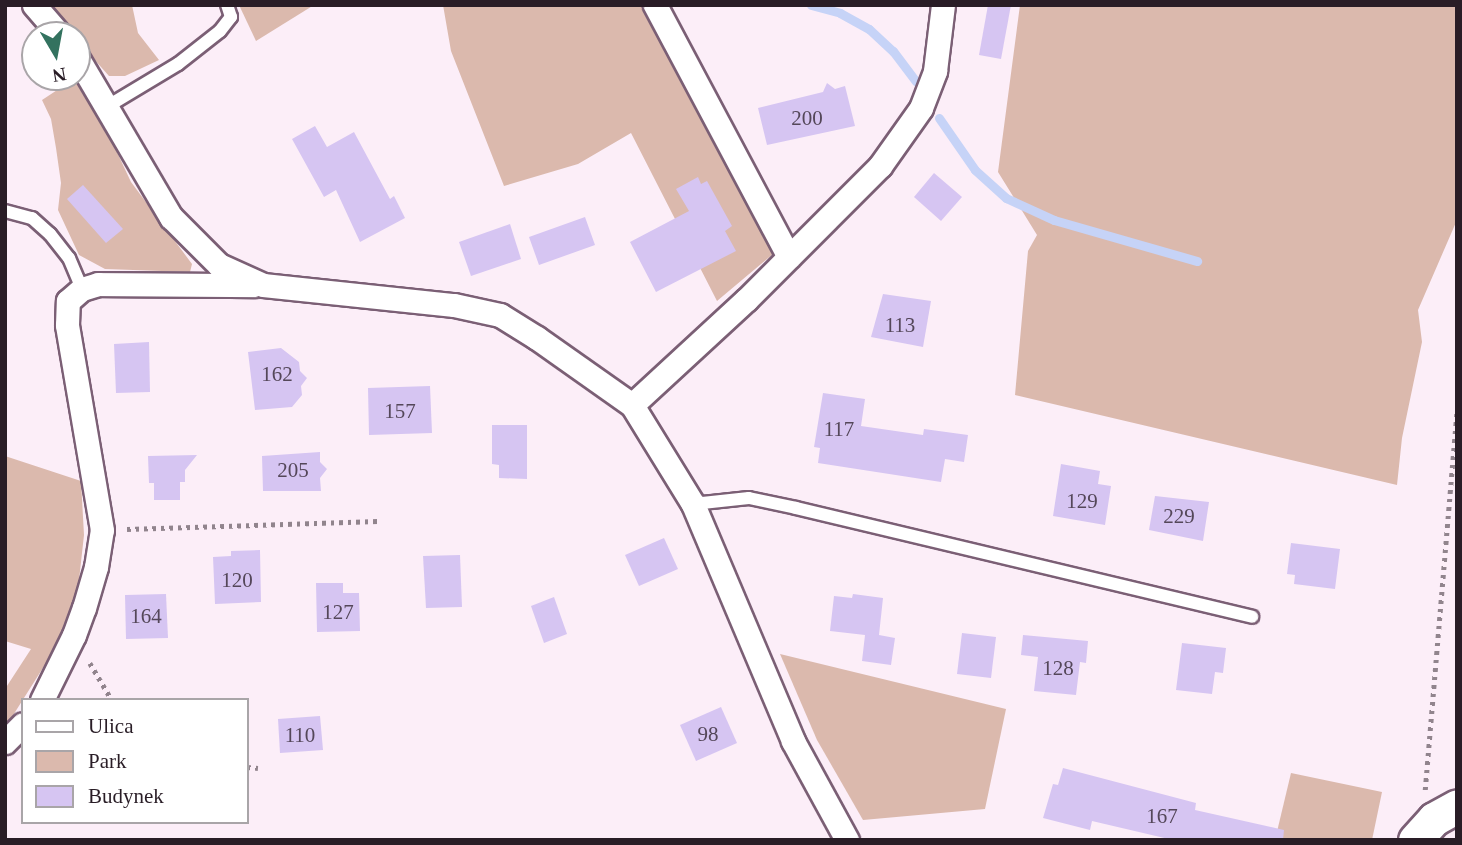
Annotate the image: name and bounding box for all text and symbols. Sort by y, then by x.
north arrow [21,21,91,91]
text: N [51,64,68,87]
house number: 200 [791,105,823,131]
house number: 113 [885,312,915,338]
house number: 162 [261,361,293,387]
house number: 157 [384,398,416,424]
house number: 117 [824,416,854,442]
house number: 205 [277,457,309,483]
house number: 129 [1066,488,1098,514]
house number: 229 [1163,503,1195,529]
house number: 120 [221,567,253,593]
house number: 127 [322,599,354,625]
house number: 164 [130,603,162,629]
house number: 128 [1042,655,1074,681]
legend [21,698,248,824]
text: Ulica [88,714,133,738]
house number: 98 [698,721,718,747]
house number: 110 [285,722,315,748]
text: Park [88,749,127,773]
text: Budynek [88,784,164,808]
house number: 167 [1146,803,1178,829]

